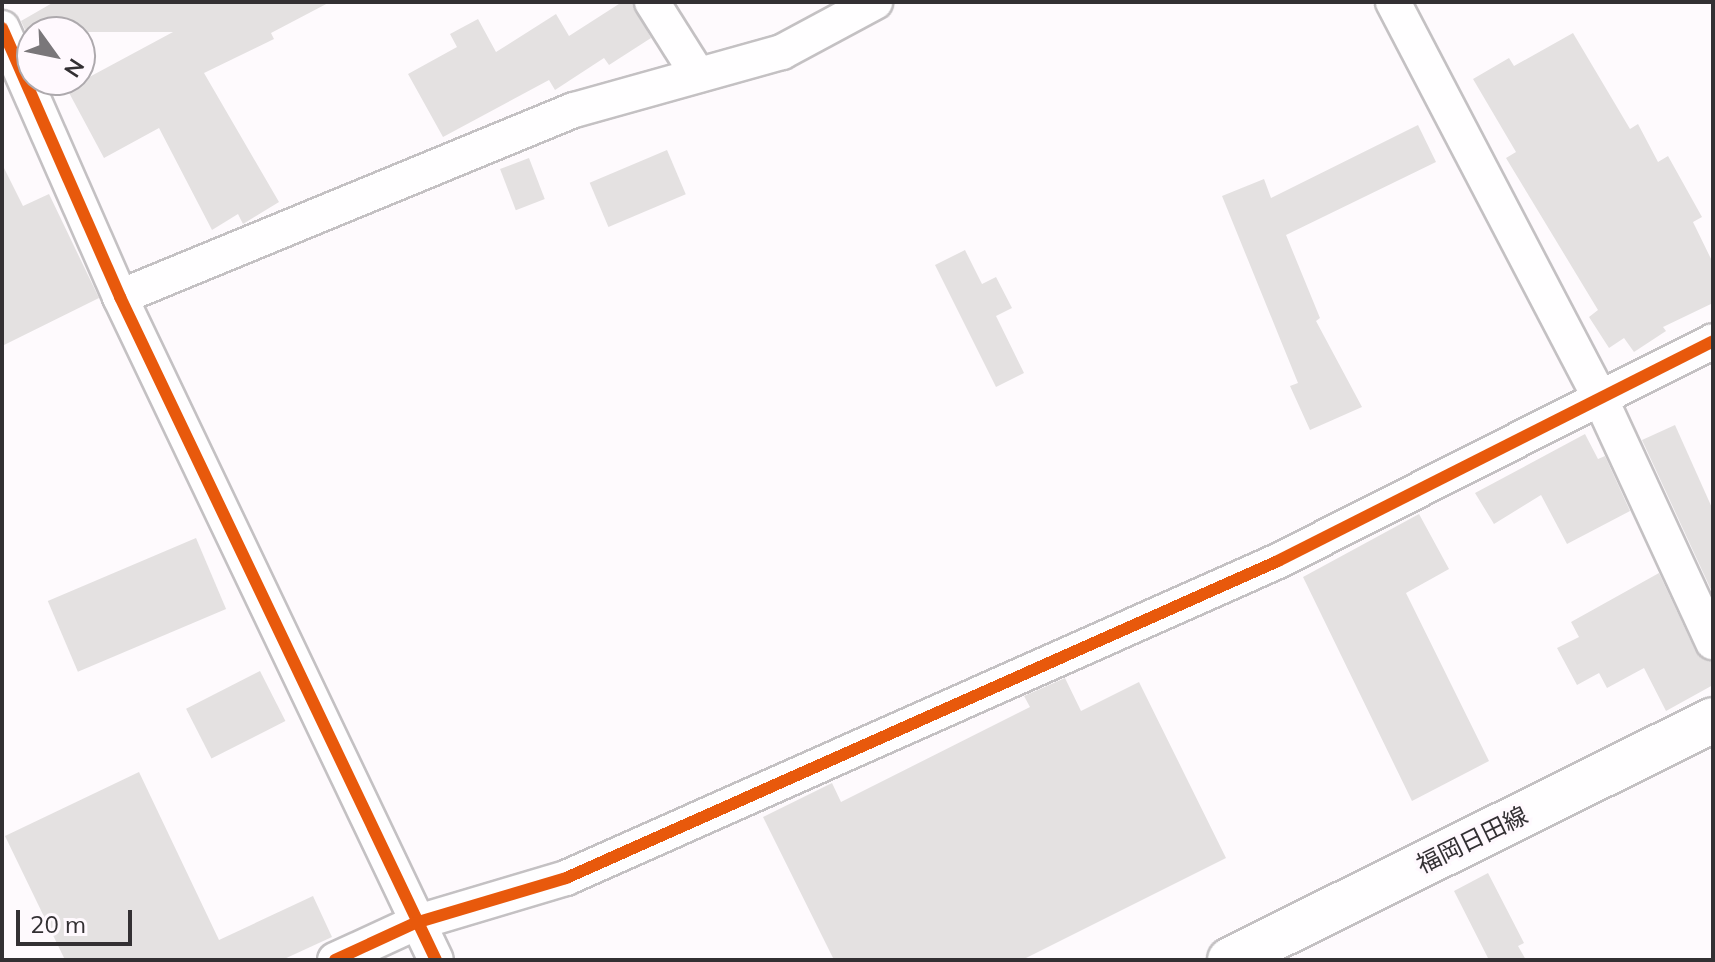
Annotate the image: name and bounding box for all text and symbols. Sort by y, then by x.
north arrow [16,16,96,96]
text: N [58,53,91,83]
street label: 福岡日田線 [1412,801,1532,879]
scale bar [20,894,136,944]
text: 20 m [30,909,86,939]

